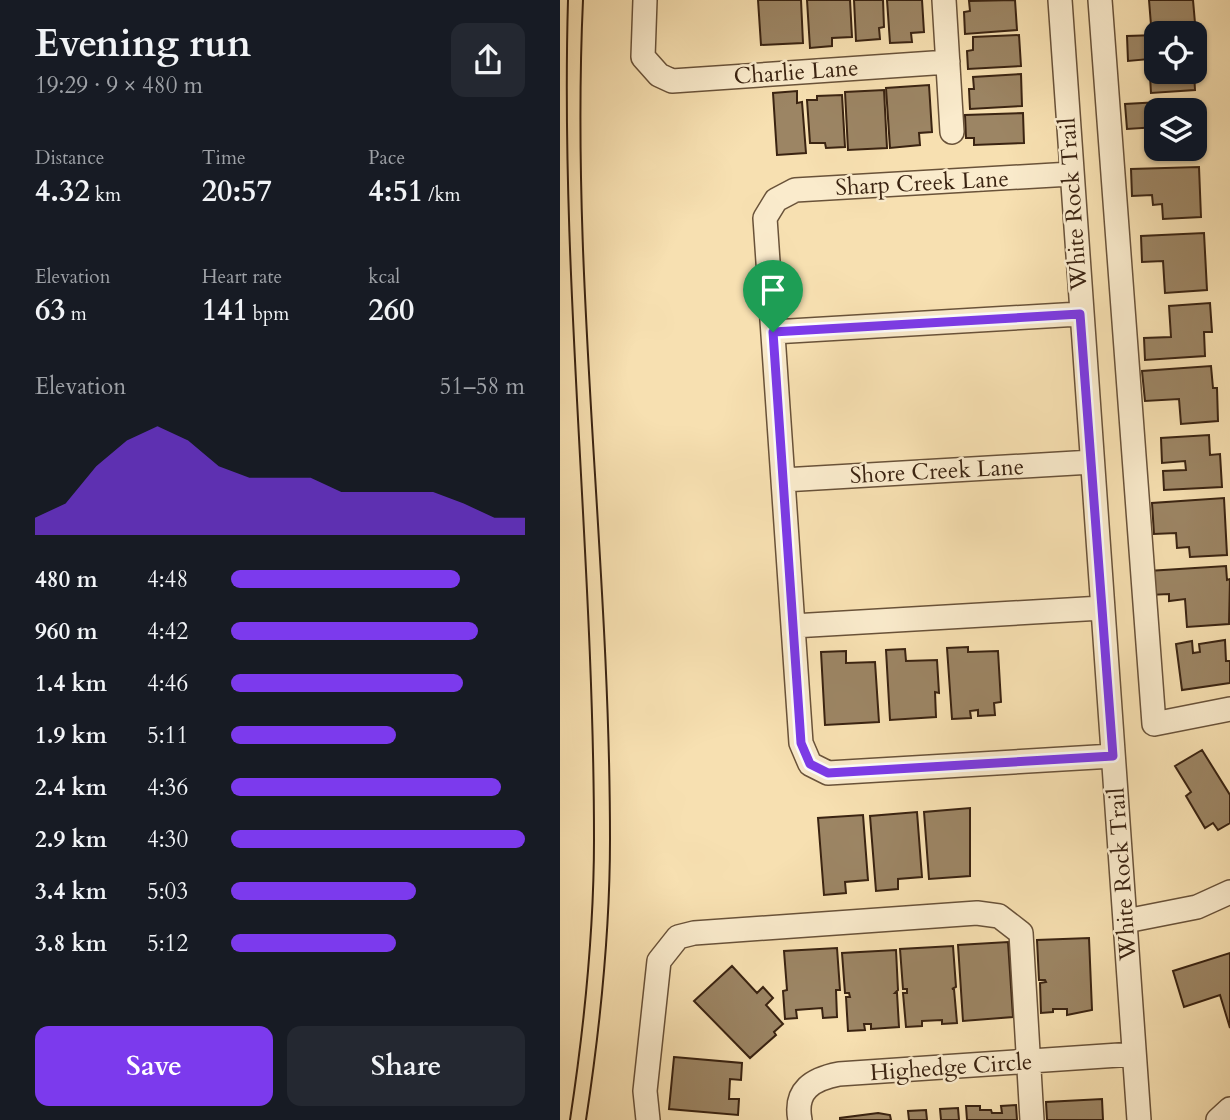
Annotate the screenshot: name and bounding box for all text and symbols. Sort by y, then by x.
text: Evening run [35,18,251,70]
map controls [1144,21,1207,161]
button: locate [1144,21,1207,84]
button: share [451,23,525,97]
street label: Charlie Lane [733,52,859,92]
text: 19:29 · 9 × 480 m [35,70,203,101]
button: layers [1144,98,1207,161]
street label: White Rock Trail [1051,116,1095,292]
text: Distance [35,145,104,171]
text: Time [202,145,246,171]
text: Pace [368,145,405,171]
street label: Sharp Creek Lane [834,163,1010,203]
text: 4.32 [35,171,90,212]
text: 20:57 [202,171,272,212]
text: 4:51 [368,171,423,212]
text: km [90,182,121,208]
text: /km [423,182,461,208]
pin [743,260,803,332]
text: Elevation [35,264,110,290]
text: Heart rate [202,264,282,290]
text: kcal [368,264,400,290]
icon: arrive [754,271,792,309]
text: 63 [35,290,66,331]
text: 141 [202,290,248,331]
text: 260 [368,290,414,331]
text: m [66,301,87,327]
text: bpm [248,301,289,327]
text: Elevation [35,371,126,402]
text: 51–58 m [440,371,525,402]
street label: Shore Creek Lane [849,451,1025,491]
text: 480 m [35,564,98,595]
text: 4:48 [147,564,188,595]
text: 960 m [35,616,98,647]
text: 4:42 [147,616,188,647]
text: 1.4 km [35,668,107,699]
text: 4:46 [147,668,188,699]
text: 1.9 km [35,720,107,751]
text: 5:11 [147,720,188,751]
text: 2.4 km [35,772,107,803]
text: 4:36 [147,772,188,803]
street label: White Rock Trail [1100,786,1144,962]
text: 2.9 km [35,824,107,855]
text: 4:30 [147,824,188,855]
text: 3.4 km [35,876,107,907]
text: 5:03 [147,876,188,907]
text: 3.8 km [35,928,107,959]
text: 5:12 [147,928,188,959]
button: Save [35,1026,273,1106]
button: Share [287,1026,525,1106]
street label: Highedge Circle [869,1046,1033,1088]

